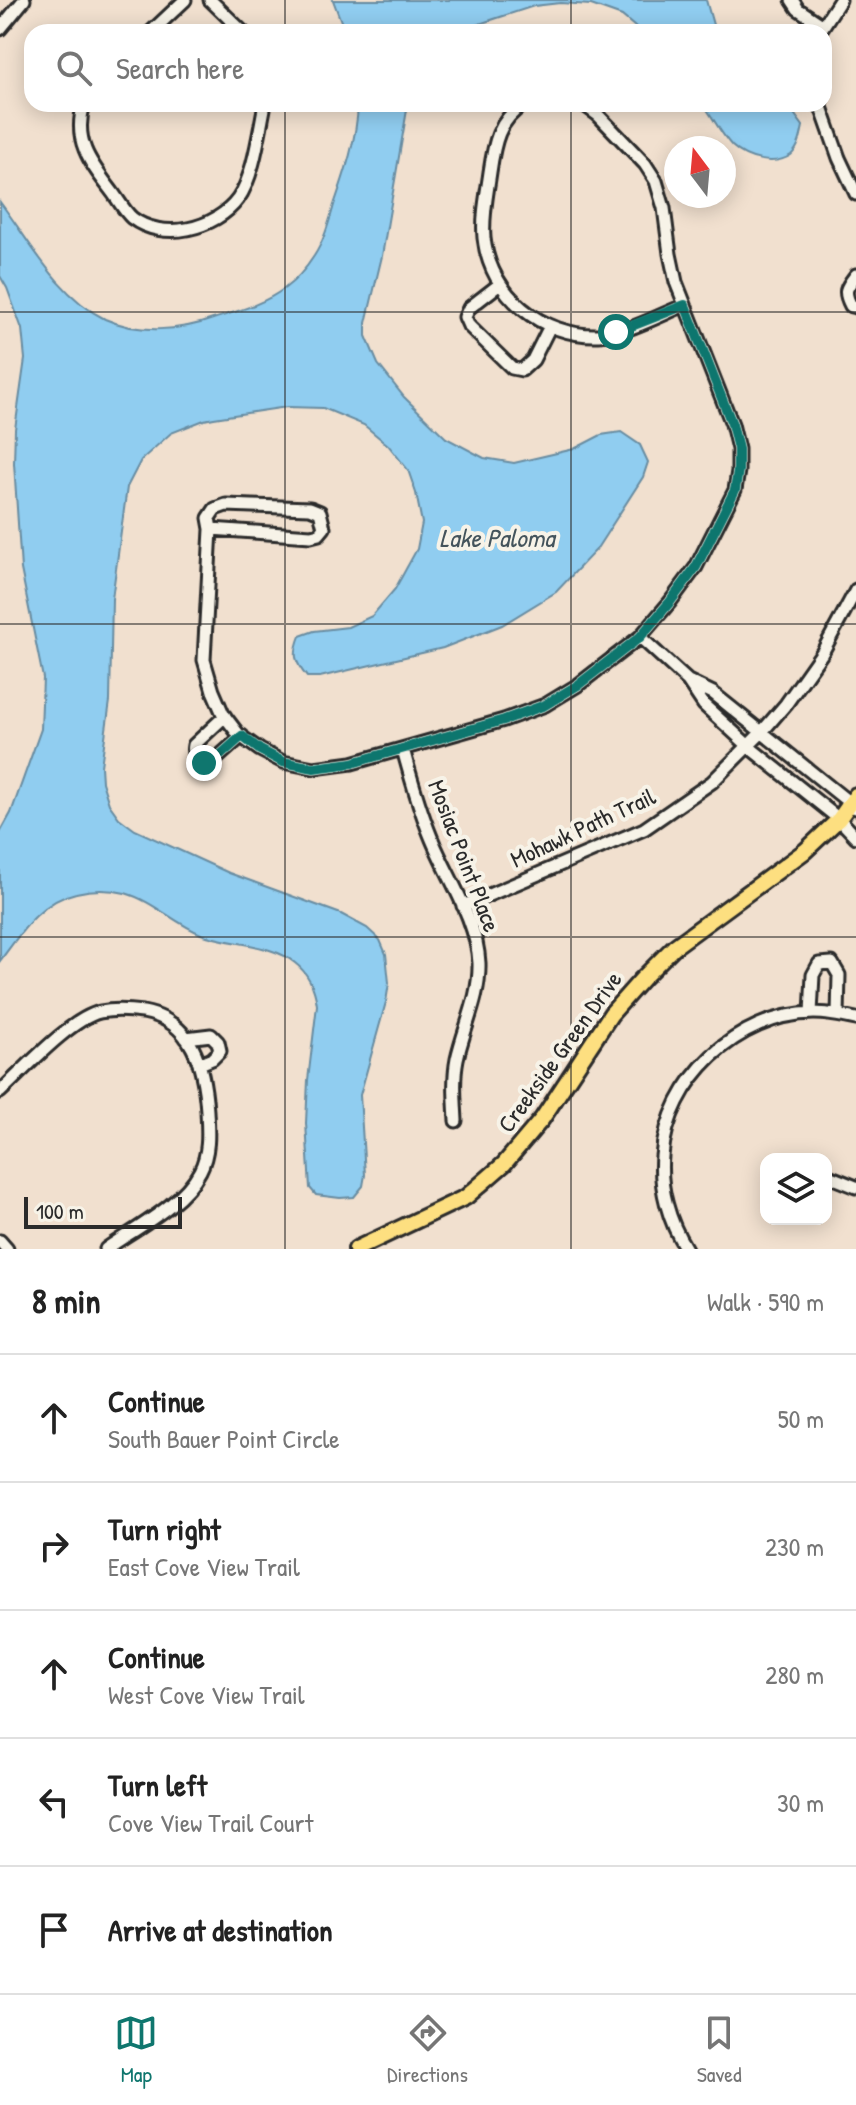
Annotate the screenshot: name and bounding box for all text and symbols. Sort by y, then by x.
search box [24,24,832,112]
icon: search [52,46,96,90]
text: Search here [116,48,244,88]
north arrow [664,136,736,208]
route start [598,314,634,350]
water label: Lake Paloma [440,520,557,555]
route end [186,745,222,781]
street label: Mosiac Point Place [421,775,509,937]
street label: Mohawk Path Trail [505,779,661,875]
street label: Creekside Green Drive [490,964,629,1138]
map controls [760,1153,832,1225]
button: layers [760,1153,832,1225]
scale bar [24,1193,182,1229]
text: 100 m [36,1196,84,1226]
text: 8 min [32,1278,101,1324]
text: Walk · 590 m [707,1284,824,1319]
text: Continue [108,1381,205,1421]
icon: ahead [32,1396,76,1440]
text: 50 m [778,1401,824,1436]
text: South Bauer Point Circle [108,1421,340,1456]
text: Turn right [108,1509,221,1549]
icon: right [32,1524,76,1568]
text: 230 m [765,1529,824,1564]
text: East Cove View Trail [108,1549,300,1584]
text: Continue [108,1637,205,1677]
icon: ahead [32,1652,76,1696]
text: 280 m [765,1657,824,1692]
text: West Cove View Trail [108,1677,305,1712]
text: Turn left [108,1765,207,1805]
icon: left [32,1780,76,1824]
text: 30 m [777,1785,824,1820]
text: Cove View Trail Court [108,1805,313,1840]
icon: arrive [32,1908,76,1952]
text: Arrive at destination [108,1910,333,1950]
tab: Map [114,2011,158,2089]
tab: Directions [387,2011,468,2089]
tab: Saved [697,2011,742,2089]

